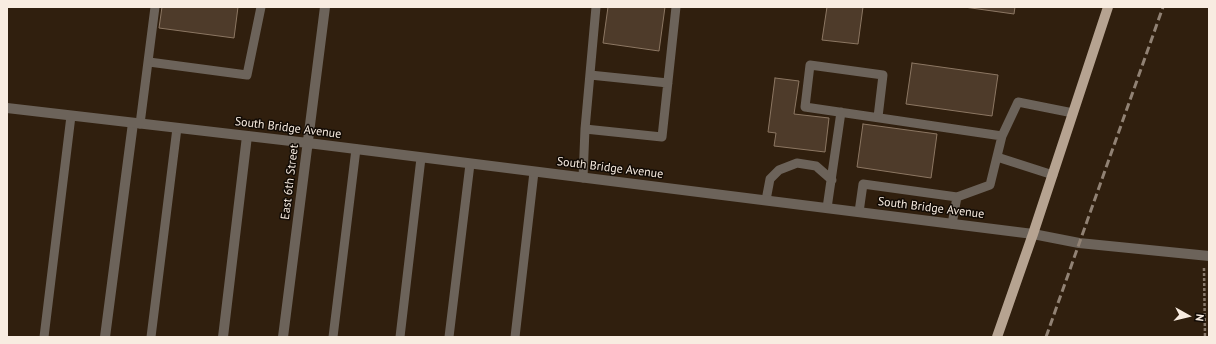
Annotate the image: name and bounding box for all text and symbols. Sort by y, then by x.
street label: South Bridge Avenue [234,114,342,142]
street label: East 6th Street [278,144,302,220]
street label: South Bridge Avenue [556,154,664,182]
street label: South Bridge Avenue [877,194,985,222]
north arrow [1168,296,1208,336]
text: N [1192,313,1207,322]

